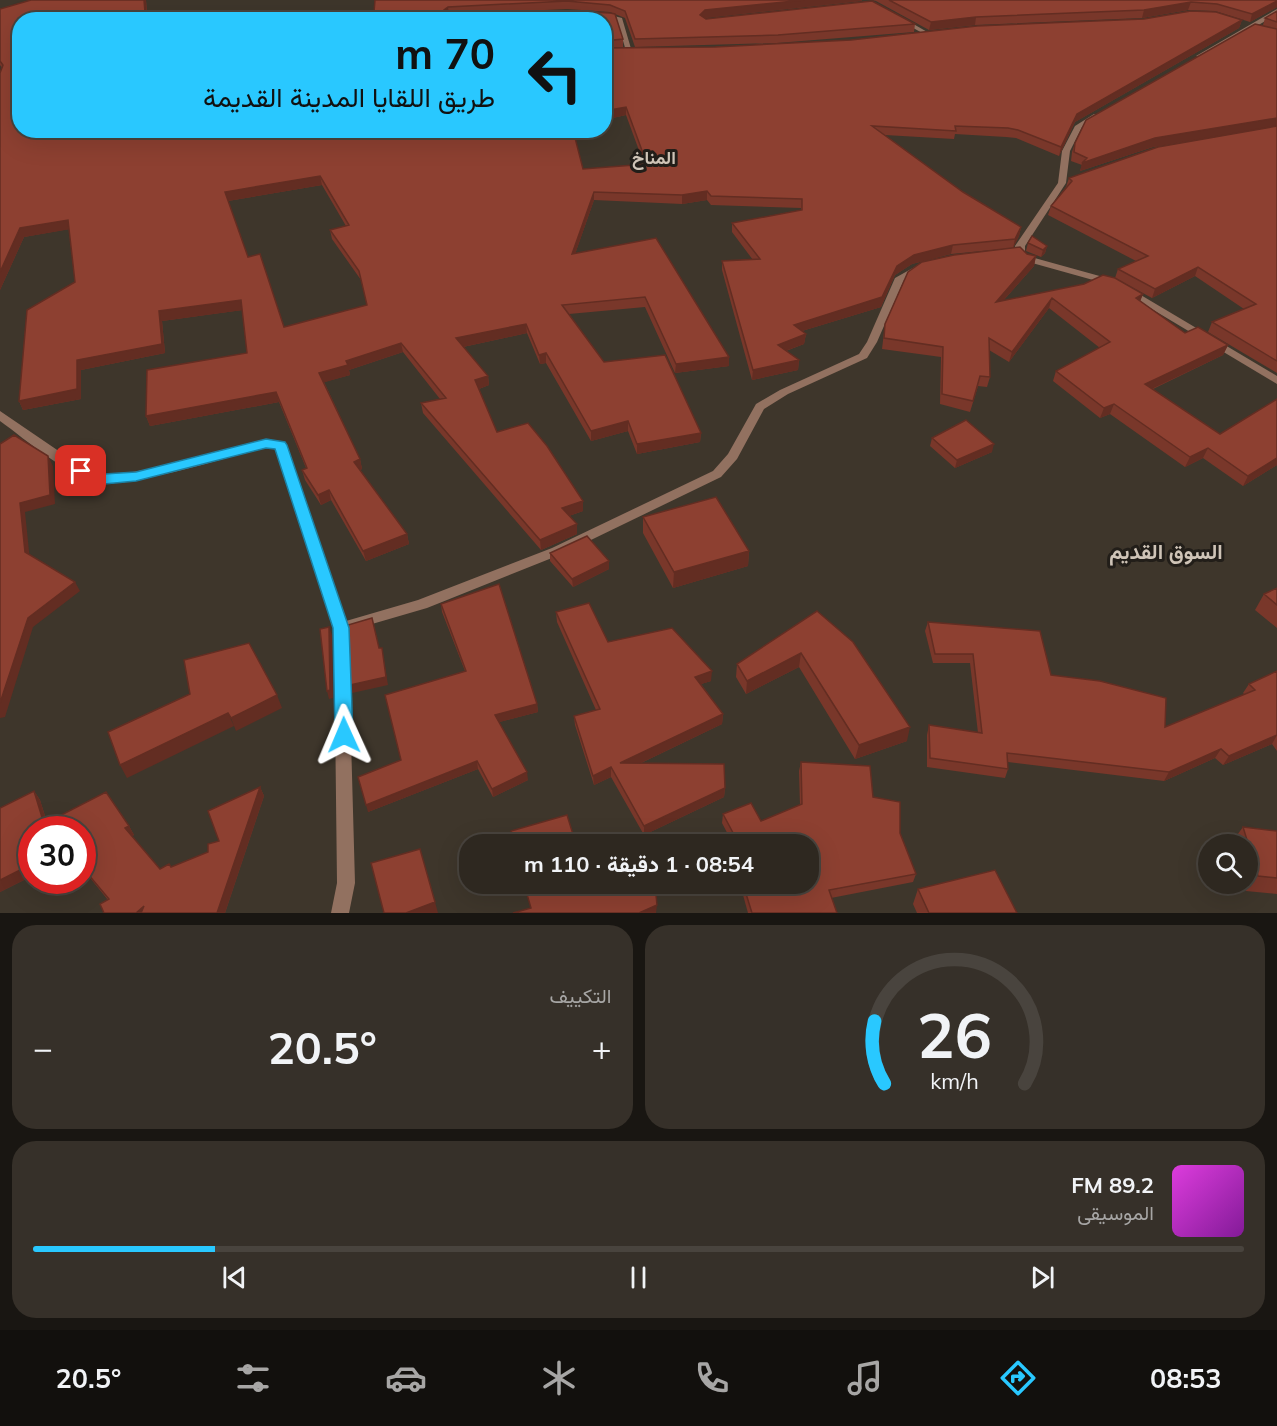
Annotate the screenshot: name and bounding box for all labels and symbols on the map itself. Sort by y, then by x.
district label: المناخ [632,146,676,170]
pin [55,445,106,496]
district label: السوق القديم [1109,538,1223,566]
position arrow [312,703,376,767]
speed limit sign: 30 [18,816,96,894]

